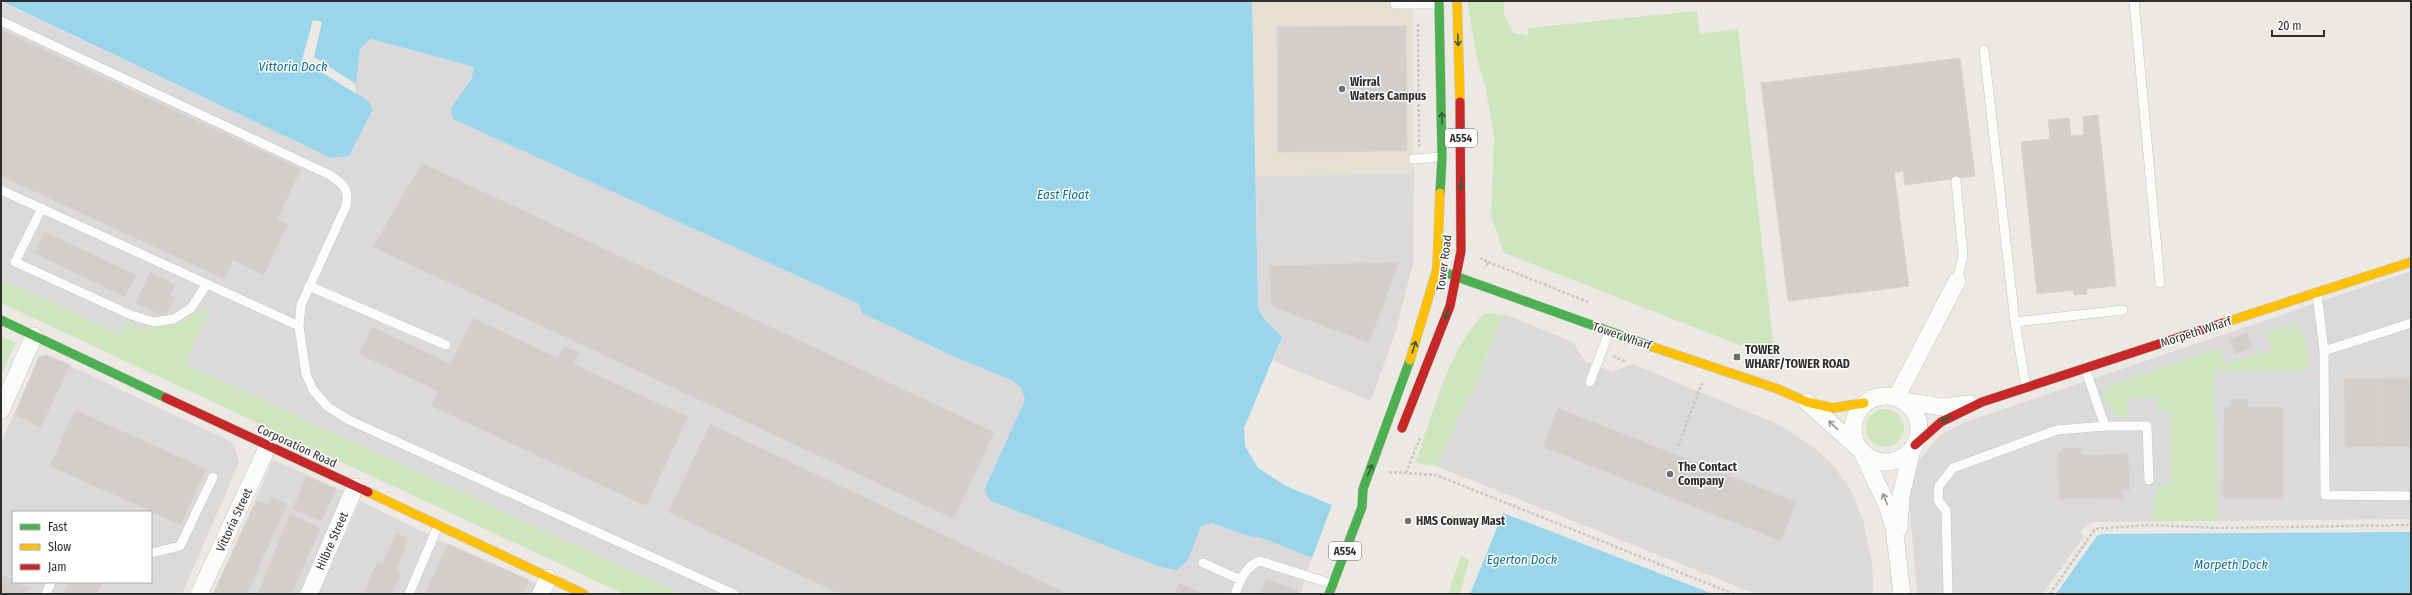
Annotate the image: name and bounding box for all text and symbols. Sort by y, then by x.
scale bar [2272,12,2324,38]
text: 20 m [2278,19,2302,33]
one-way arrow [1454,33,1462,46]
water label: Vittoria Dock [259,59,328,74]
place label: Wirral Waters Campus [1350,75,1427,103]
marker: Wirral Waters Campus [1337,84,1347,94]
one-way arrow [1438,112,1446,125]
road number: A554 [1445,129,1477,147]
one-way arrow [1457,177,1465,190]
water label: East Float [1037,187,1090,202]
street label: Tower Road [1434,234,1454,292]
one-way arrow [1443,307,1451,319]
street label: Morpeth Wharf [2159,314,2234,350]
street label: Tower Wharf [1591,319,1654,353]
one-way arrow [1411,341,1418,354]
place label: TOWER WHARF/TOWER ROAD [1745,343,1850,371]
marker: TOWER WHARF/TOWER ROAD [1732,352,1742,362]
one-way arrow [1940,415,1952,423]
one-way arrow [1828,420,1838,430]
street label: Corporation Road [255,421,339,471]
place label: The Contact Company [1678,460,1738,488]
one-way arrow [1367,464,1375,476]
marker: The Contact Company [1665,469,1675,479]
street label: Vittoria Street [213,486,255,554]
one-way arrow [1880,493,1888,505]
street label: Hilbre Street [313,510,351,572]
legend [12,511,152,583]
place label: HMS Conway Mast [1416,514,1506,528]
marker: HMS Conway Mast [1403,516,1413,526]
text: Fast [48,520,67,534]
text: Slow [48,540,71,554]
road number: A554 [1329,542,1361,560]
water label: Egerton Dock [1487,552,1558,567]
water label: Morpeth Dock [2194,557,2269,572]
text: Jam [48,560,66,574]

